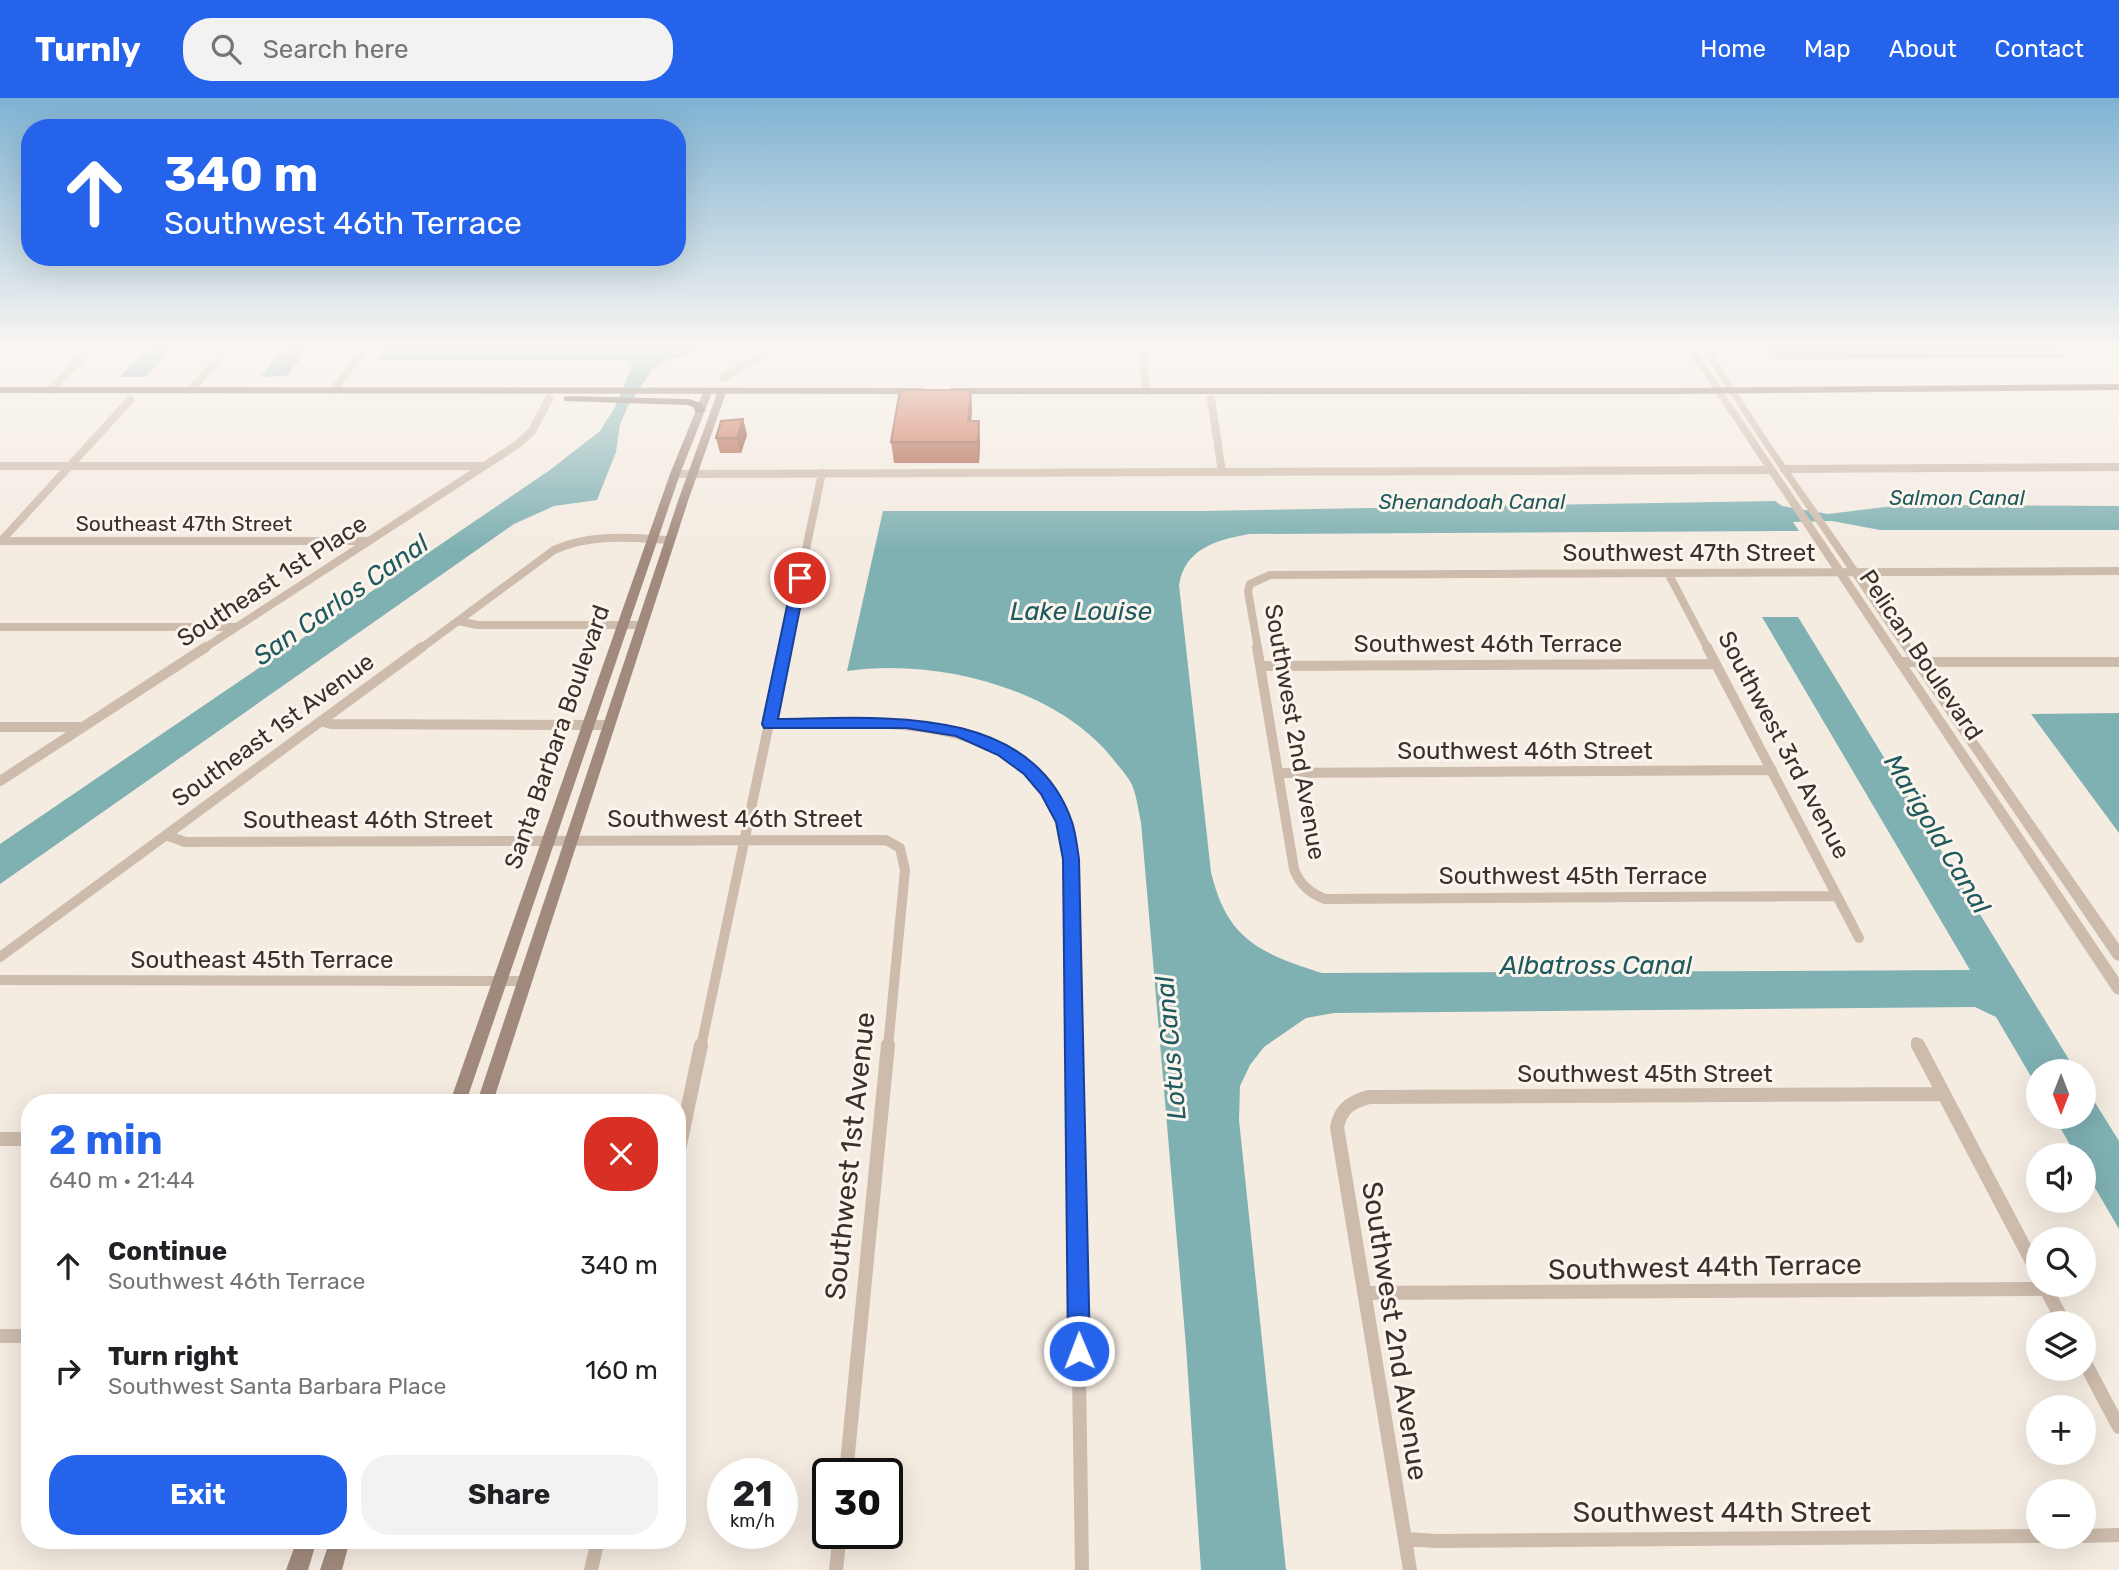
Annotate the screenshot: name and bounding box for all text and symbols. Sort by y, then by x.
search box [183,18,673,81]
text: Turnly [35,30,141,69]
icon: search [207,30,245,68]
text: Search here [263,34,409,65]
text: Home [1700,35,1766,63]
text: Map [1804,35,1851,63]
text: About [1889,35,1957,63]
text: Contact [1995,35,2084,63]
text: 340 m [164,145,318,203]
icon: ahead [49,147,140,238]
text: Southwest 46th Terrace [164,204,522,242]
water label: Salmon Canal [1889,485,2026,510]
water label: Shenandoah Canal [1379,489,1566,514]
street label: Southeast 1st Place [172,509,372,653]
street label: Southeast 47th Street [76,511,292,536]
water label: San Carlos Canal [247,528,435,672]
street label: Southwest 47th Street [1563,539,1815,567]
pin [770,548,830,608]
icon: arrive [781,559,819,597]
street label: Pelican Boulevard [1854,564,1988,746]
water label: Lake Louise [1010,596,1153,627]
street label: Santa Barbara Boulevard [499,601,615,873]
street label: Southwest 2nd Avenue [1259,602,1331,862]
street label: Southwest 3rd Avenue [1712,626,1856,864]
street label: Southwest 46th Terrace [1354,630,1622,658]
street label: Southeast 1st Avenue [167,647,379,813]
street label: Southwest 46th Street [1397,737,1653,765]
water label: Marigold Canal [1877,749,1997,920]
street label: Southwest 46th Street [607,805,863,833]
street label: Southeast 46th Street [243,806,493,834]
street label: Southwest 45th Terrace [1439,862,1707,890]
street label: Southeast 45th Terrace [131,946,393,974]
water label: Albatross Canal [1498,950,1693,981]
water label: Lotus Canal [1149,974,1193,1121]
street label: Southwest 1st Avenue [818,1010,882,1302]
north arrow [2026,1059,2096,1129]
map controls [2026,1059,2096,1549]
street label: Southwest 45th Street [1517,1060,1773,1088]
text: 2 min [49,1115,163,1165]
button: close [584,1117,658,1191]
button: sound [2026,1143,2096,1213]
text: 640 m · 21:44 [49,1166,195,1194]
street label: Southwest 2nd Avenue [1355,1179,1435,1483]
button: search [2026,1227,2096,1297]
text: Continue [108,1236,227,1267]
icon: ahead [49,1247,87,1285]
street label: Southwest 44th Terrace [1548,1248,1862,1286]
text: 340 m [580,1250,658,1281]
text: Southwest 46th Terrace [108,1267,365,1295]
button: layers [2026,1311,2096,1381]
position arrow [1042,1314,1116,1388]
text: Turn right [108,1341,238,1372]
icon: right [49,1352,87,1390]
text: 160 m [585,1355,658,1386]
text: Southwest Santa Barbara Place [108,1372,446,1400]
button: + [2026,1395,2096,1465]
button: Exit [49,1455,347,1535]
button: Share [361,1455,658,1535]
speed limit sign: 30 [812,1458,903,1549]
text: 21 [732,1473,773,1515]
button: − [2026,1479,2096,1549]
street label: Southwest 44th Street [1573,1496,1871,1529]
text: km/h [730,1510,775,1532]

